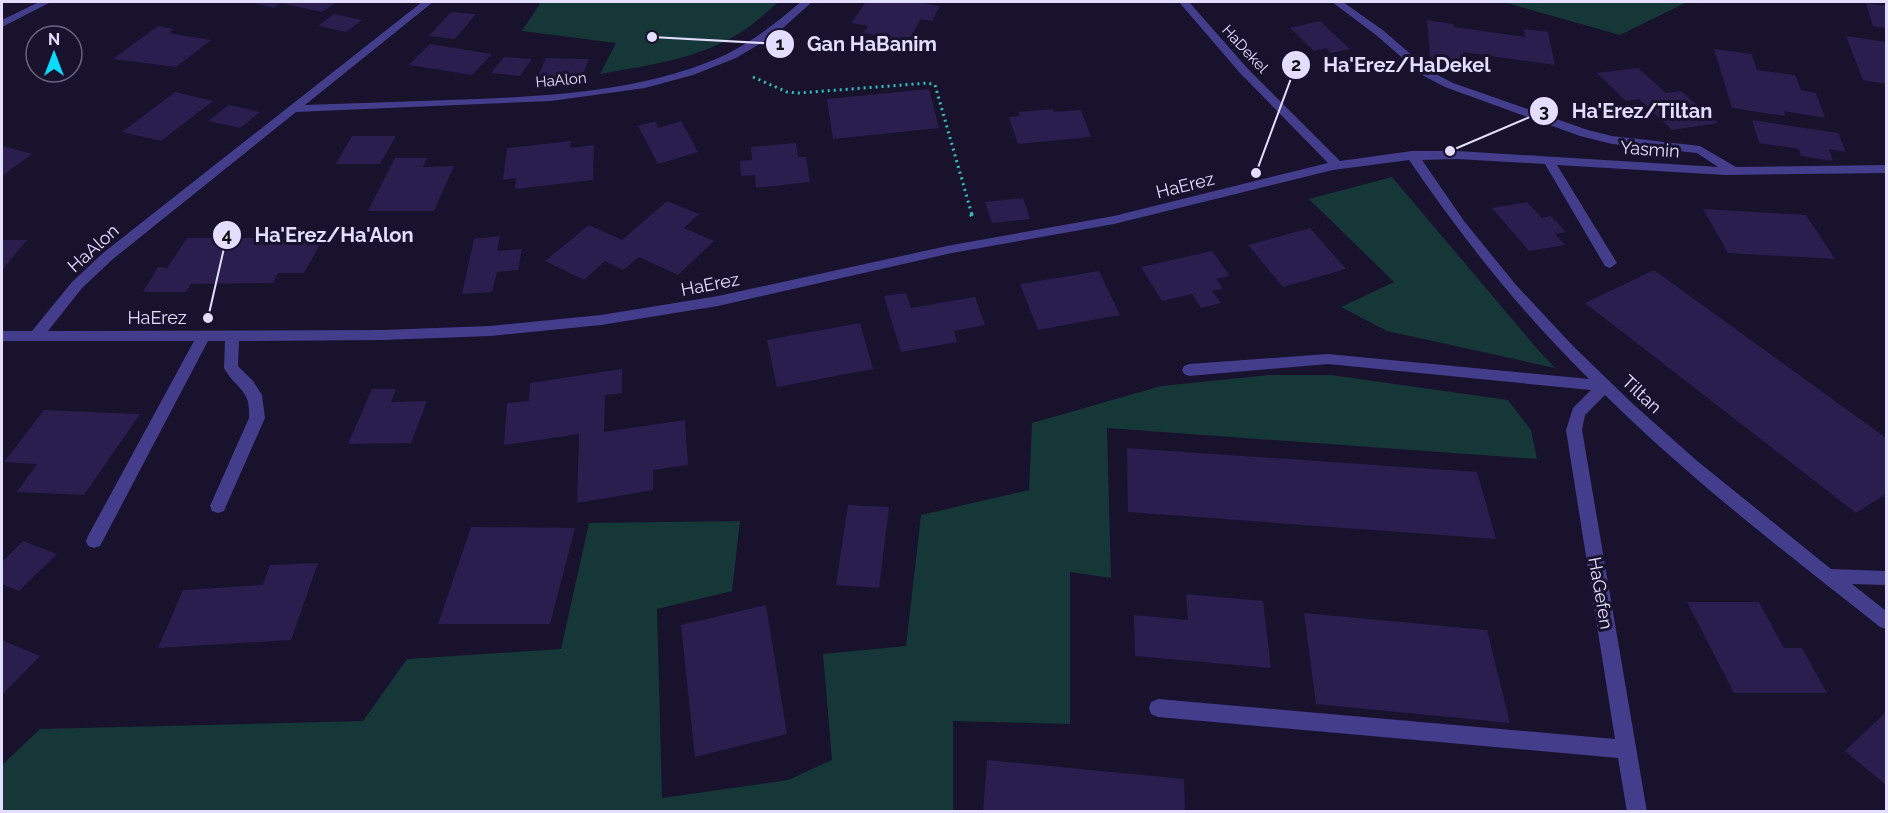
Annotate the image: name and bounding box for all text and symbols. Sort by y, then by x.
street label: HaDekel [1218,21,1272,77]
north arrow [24,24,84,84]
callout: Gan HaBanim [765,25,949,63]
text: N [48,30,60,49]
text: Gan HaBanim [807,32,937,56]
text: 1 [776,33,785,54]
callout: Ha'Erez/HaDekel [1281,46,1502,84]
text: Ha'Erez/HaDekel [1323,53,1491,77]
text: 2 [1291,54,1301,75]
street label: HaAlon [535,69,587,91]
callout: Ha'Erez/Tiltan [1529,92,1724,130]
text: Ha'Erez/Tiltan [1572,99,1712,123]
text: 3 [1539,100,1549,121]
street label: Yasmin [1620,136,1680,162]
street label: HaErez [1154,168,1216,202]
callout: Ha'Erez/Ha'Alon [212,216,425,254]
street label: HaAlon [63,220,123,276]
text: Ha'Erez/Ha'Alon [255,223,414,247]
text: 4 [222,224,232,245]
street label: HaErez [679,268,741,300]
street label: HaErez [127,307,187,328]
street label: Tiltan [1618,371,1666,417]
street label: HaGefen [1584,555,1618,631]

